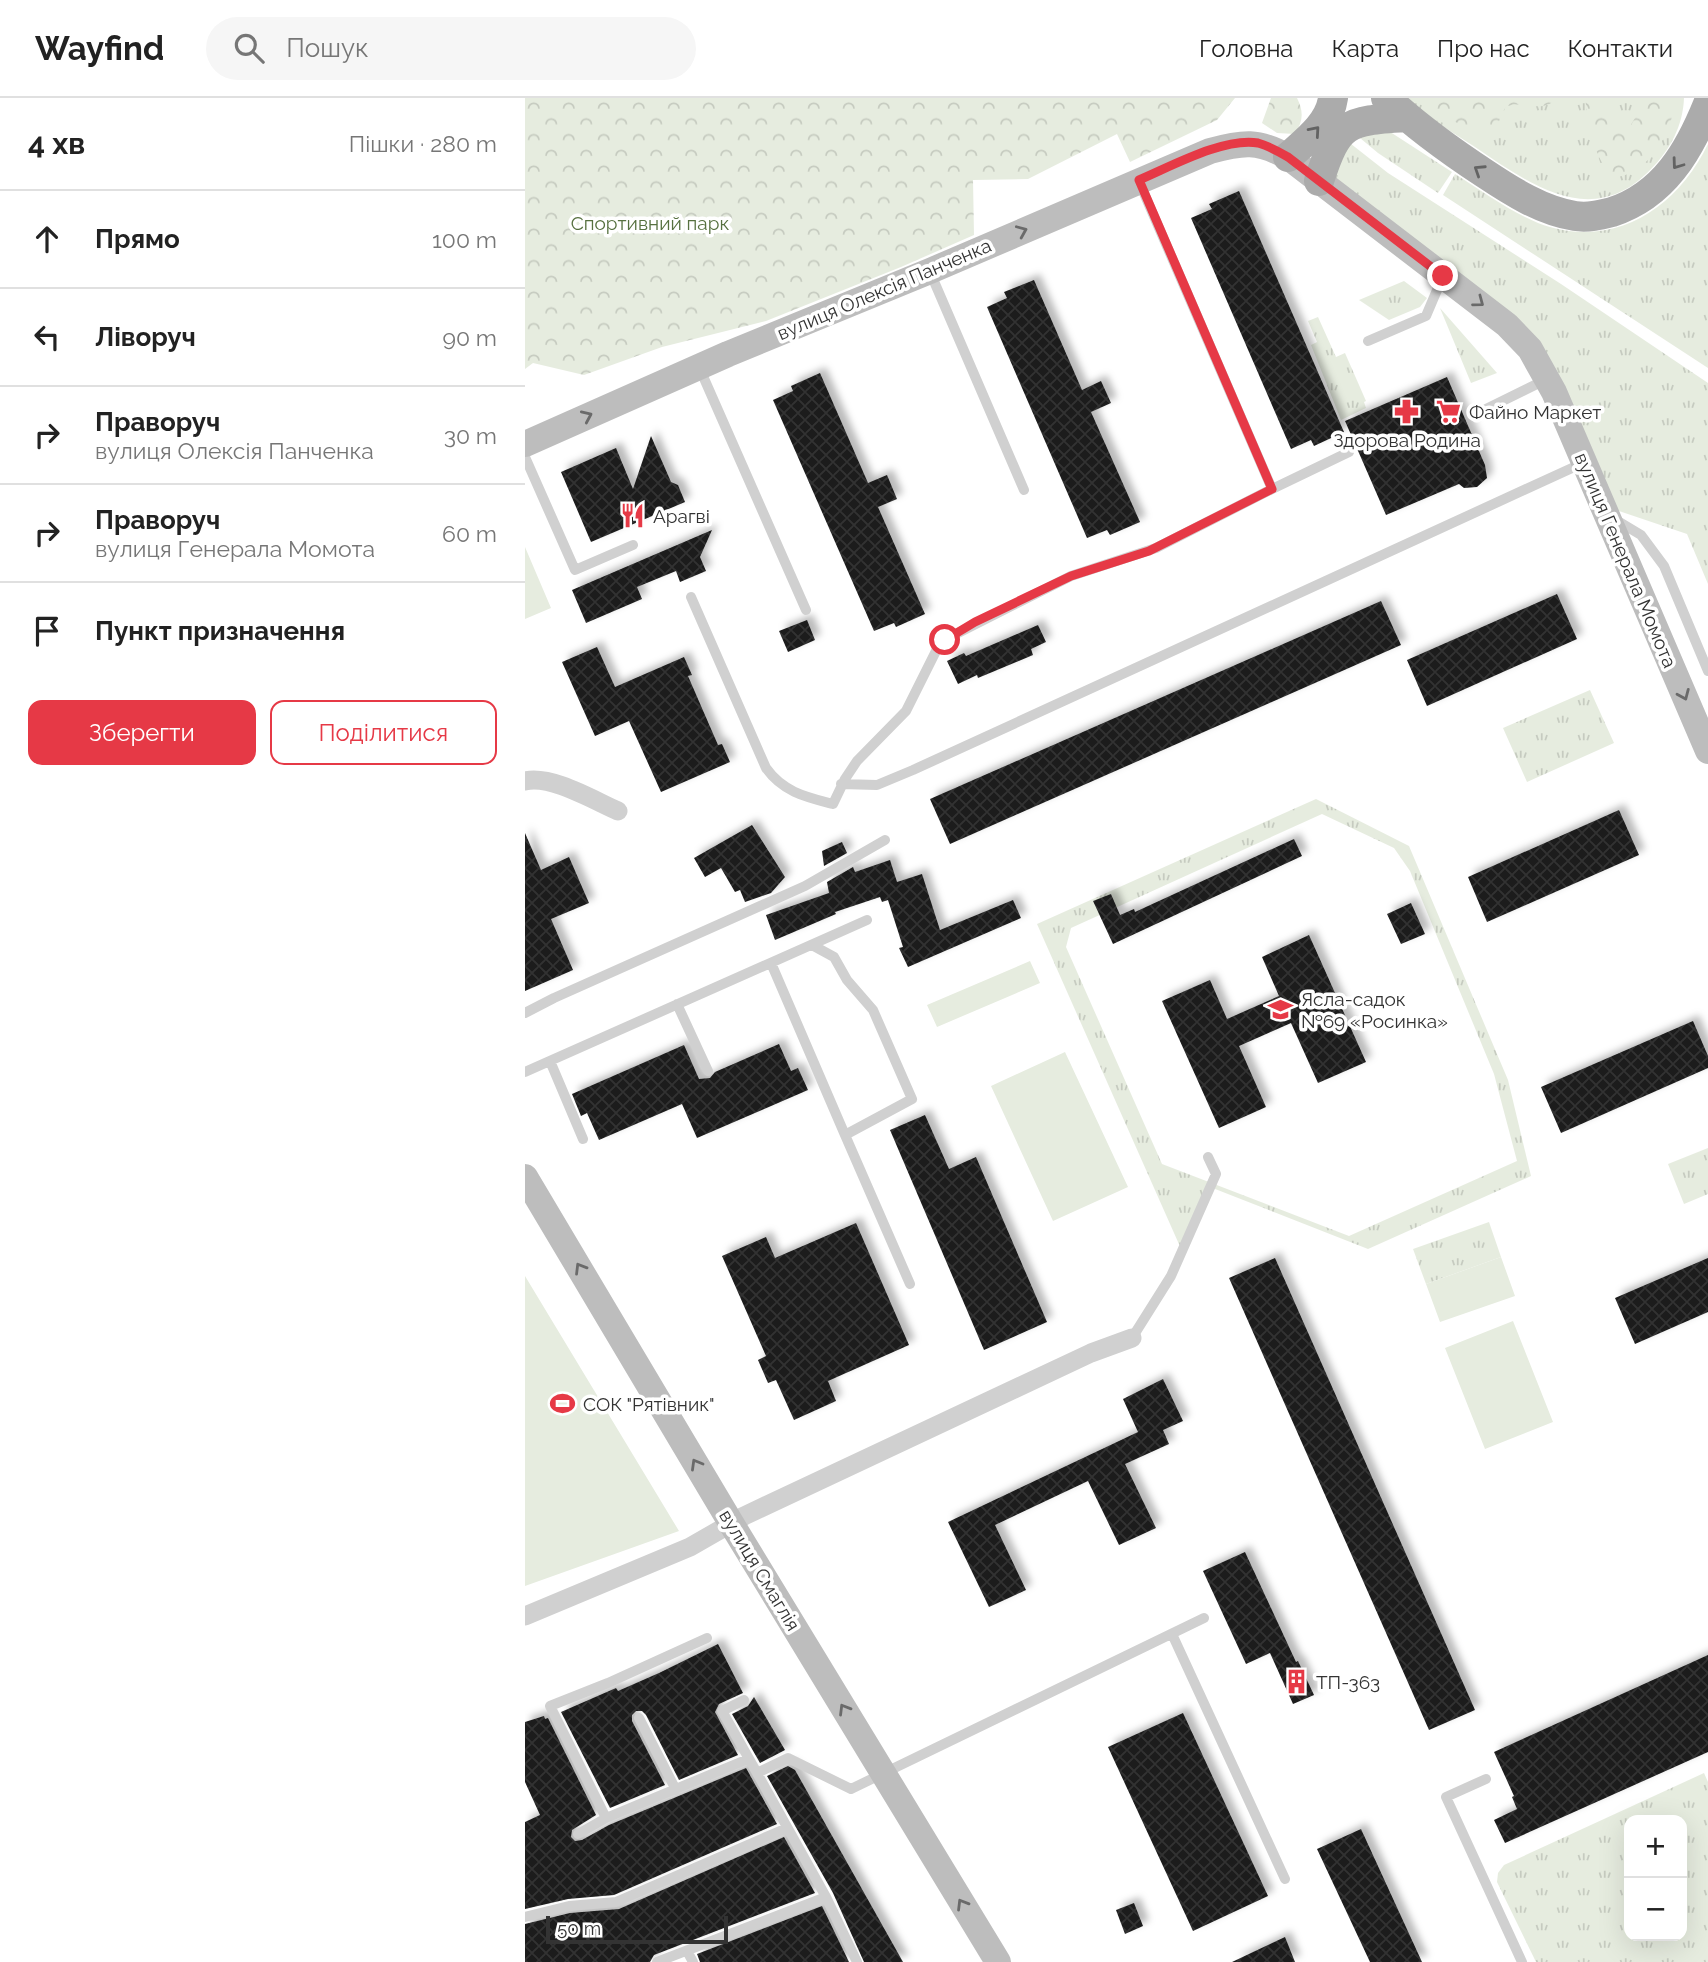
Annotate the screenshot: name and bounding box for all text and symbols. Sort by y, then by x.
search box [206,17,696,80]
text: Wayfind [35,29,164,68]
icon: search [230,29,268,67]
text: Пошук [286,33,369,63]
text: Головна [1199,34,1293,63]
text: Карта [1331,34,1399,63]
text: Про нас [1437,34,1530,63]
text: Контакти [1568,34,1673,63]
text: 4 хв [28,126,85,161]
one-way arrow [1307,126,1319,139]
text: Пішки · 280 m [349,130,497,157]
one-way arrow [1673,156,1685,169]
one-way arrow [1474,165,1487,178]
park label: Спортивний парк [571,212,729,234]
icon: ahead [28,220,66,258]
text: Прямо [95,224,180,254]
one-way arrow [1015,225,1027,239]
text: 100 m [432,226,497,253]
street label: вулиця Олексія Панченка [774,234,994,344]
route end [1427,260,1458,291]
one-way arrow [1471,294,1484,307]
icon: left [28,318,66,356]
text: Ліворуч [95,322,196,352]
text: 90 m [442,324,497,351]
pharmacy icon: Здорова Родина [1393,398,1421,426]
supermarket icon: Файно Маркет [1435,398,1463,426]
place label: Файно Маркет [1469,401,1601,423]
text: Праворуч [95,407,220,437]
one-way arrow [580,410,593,424]
icon: right [28,416,66,454]
text: 30 m [444,422,497,449]
place label: Здорова Родина [1333,429,1481,451]
text: вулиця Олексія Панченка [95,437,374,464]
street label: вулиця Генерала Момота [1571,449,1681,671]
restaurant icon: Арагві [619,502,647,530]
text: Праворуч [95,505,220,535]
place label: Арагві [653,505,710,527]
icon: right [28,514,66,552]
text: 60 m [442,520,497,547]
text: вулиця Генерала Момота [95,535,375,562]
icon: arrive [28,612,66,650]
text: Пункт призначення [95,616,345,646]
route start [929,624,960,655]
one-way arrow [1676,688,1690,700]
button: Зберегти [28,700,256,765]
button: Поділитися [270,700,497,765]
place label: Ясла-садок №69 «Росинка» [1301,988,1448,1032]
school or university icon: Ясла-садок №69 «Росинка» [1267,996,1295,1024]
one-way arrow [576,1263,589,1276]
sports icon: СОК "Рятівник" [549,1390,577,1418]
place label: СОК "Рятівник" [583,1393,715,1415]
one-way arrow [691,1459,704,1471]
street label: вулиця Смаглія [715,1505,805,1635]
building icon: ТП-363 [1282,1668,1310,1696]
place label: ТП-363 [1316,1671,1380,1693]
one-way arrow [840,1704,853,1717]
map controls [1624,1815,1687,1941]
button: + [1624,1815,1687,1878]
button: − [1624,1878,1687,1941]
one-way arrow [958,1898,971,1911]
scale bar [546,1913,728,1945]
text: 50 m [557,1917,601,1939]

